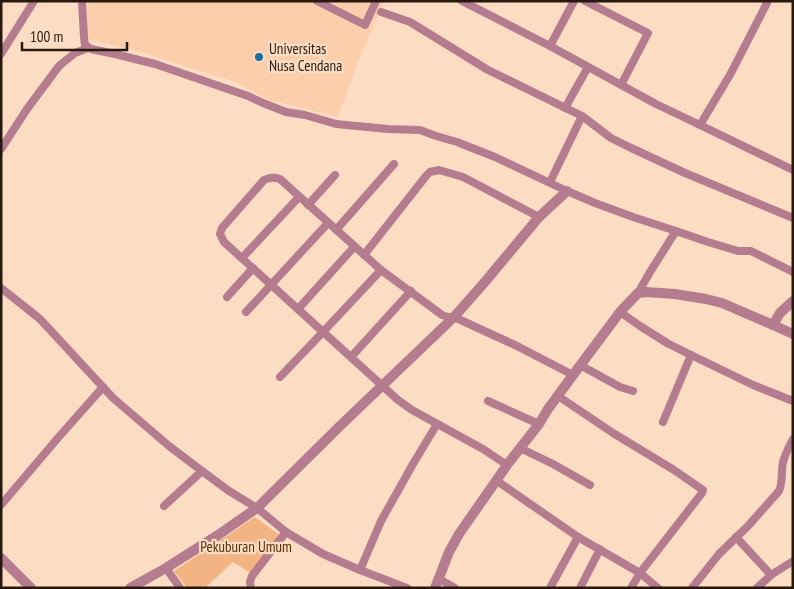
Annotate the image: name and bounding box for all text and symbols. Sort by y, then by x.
scale bar [22,20,128,52]
text: 100 m [30,27,63,46]
place label: Universitas Nusa Cendana [269,39,342,75]
marker: Universitas Nusa Cendana [253,51,265,63]
park label: Pekuburan Umum [200,537,292,556]

